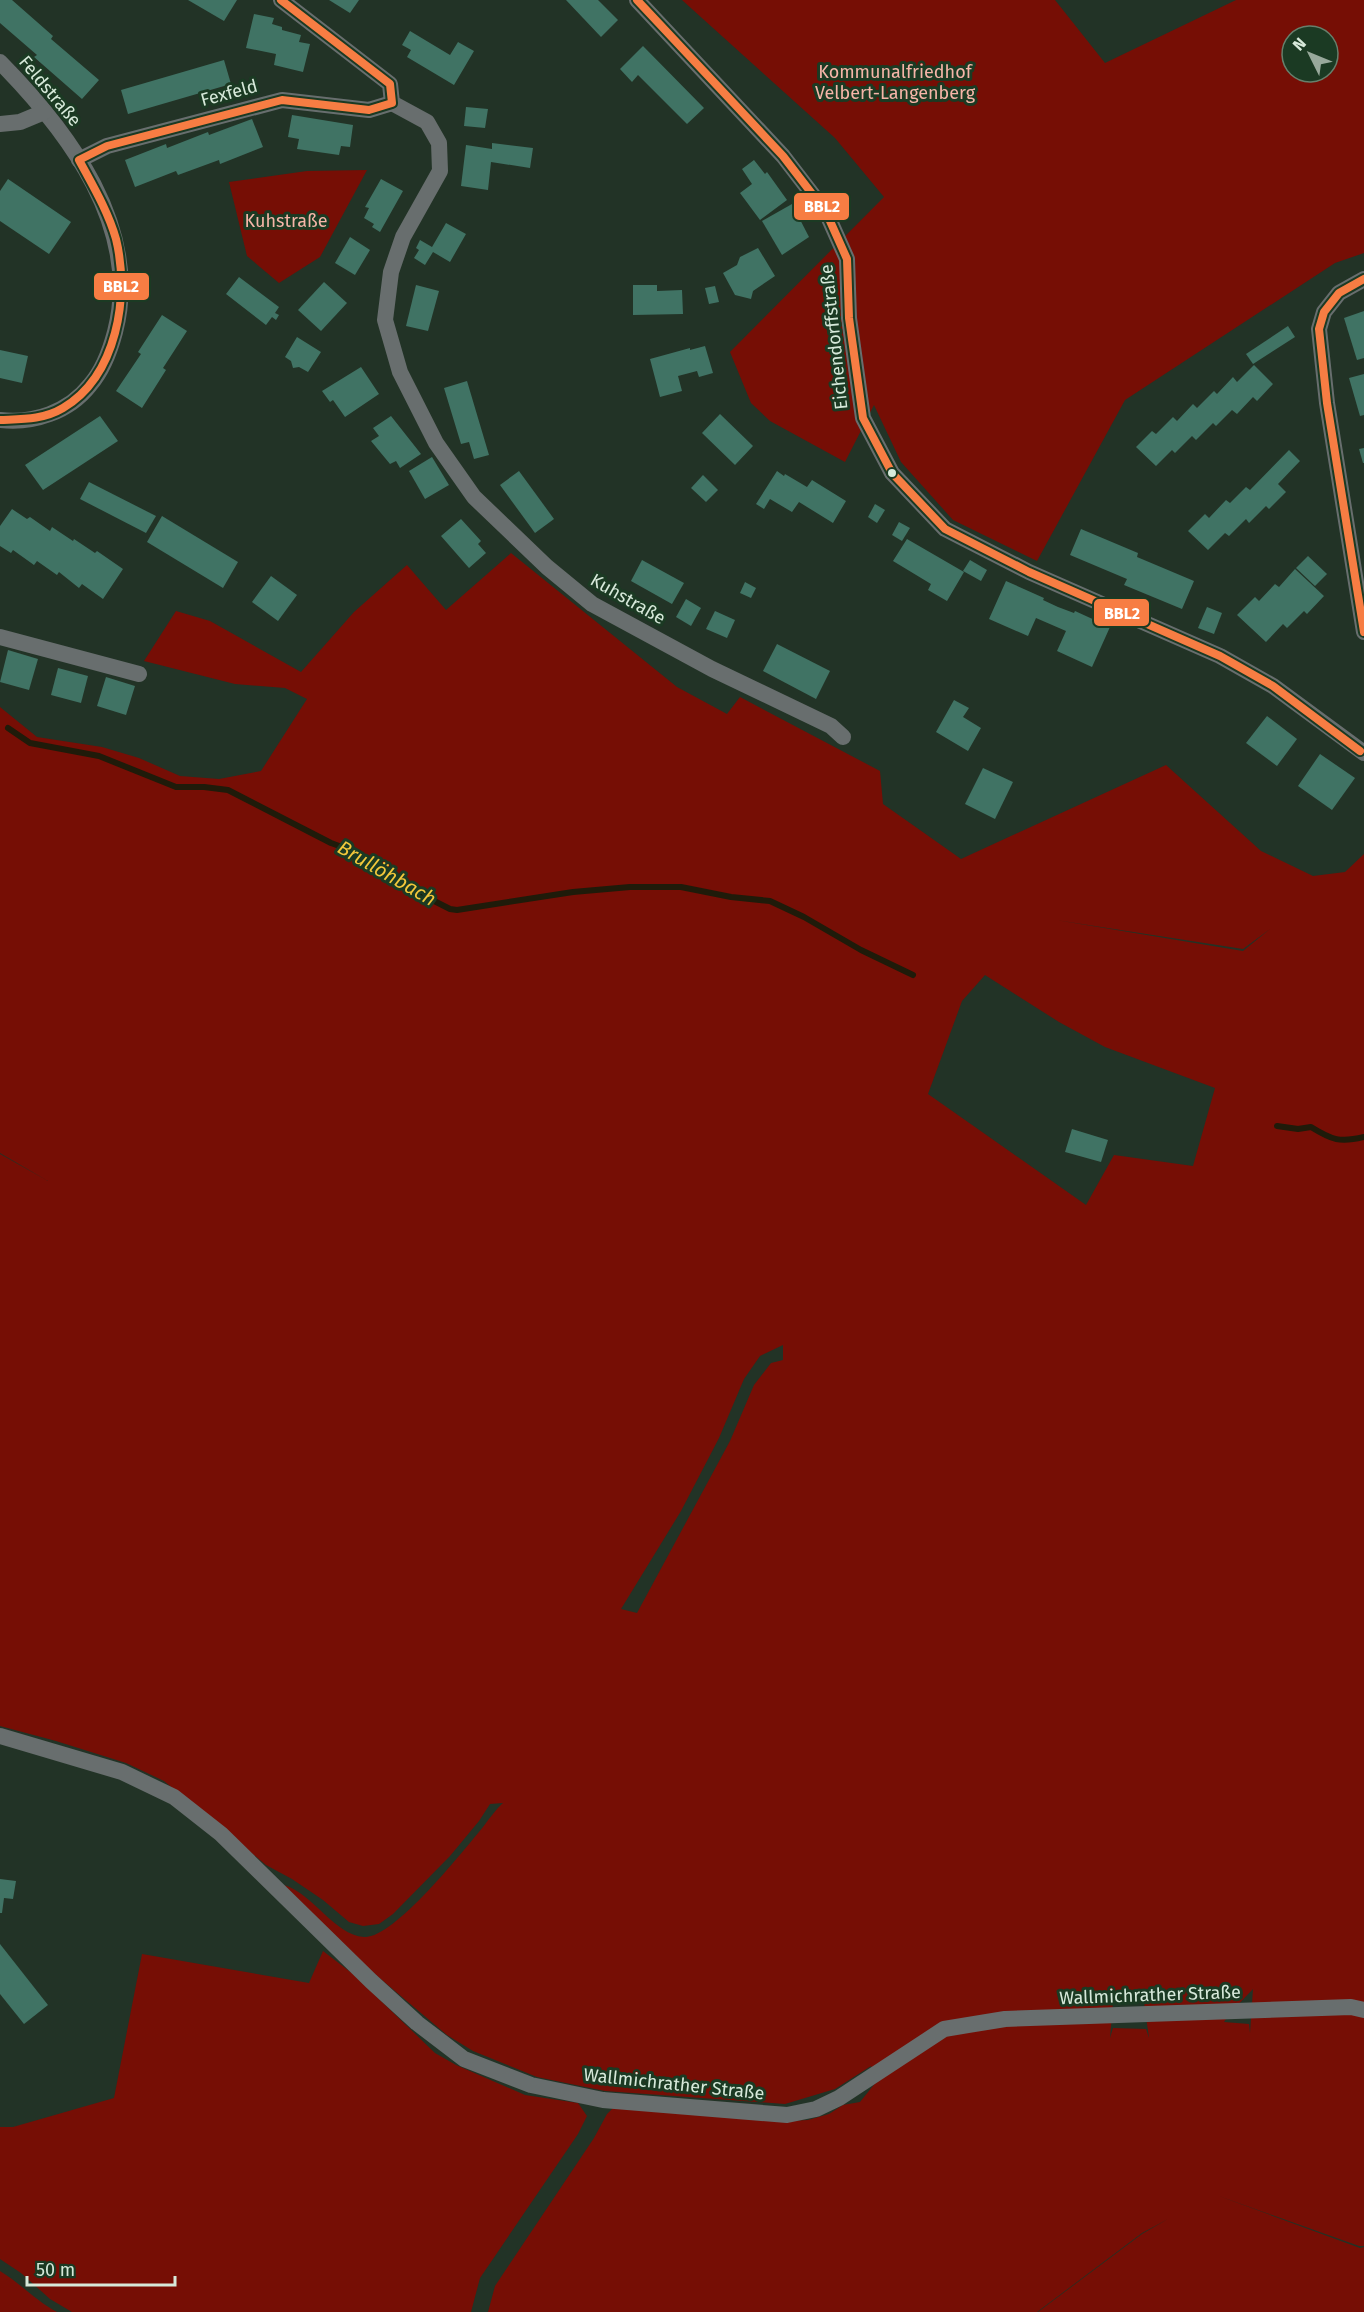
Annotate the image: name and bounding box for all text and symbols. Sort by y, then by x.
north arrow [1280,24,1340,84]
text: N [1289,34,1310,54]
street label: Feldstraße [14,51,86,131]
park label: Kommunalfriedhof Velbert-Langenberg [815,61,976,104]
street label: Fexfeld [198,75,260,111]
line badge: BBL2 [793,192,850,221]
text: BBL2 [804,197,840,216]
park label: Kuhstraße [245,210,327,232]
street label: Eichendorffstraße [815,263,853,411]
line badge: BBL2 [93,272,150,301]
text: BBL2 [103,277,139,296]
unlabelled marker [886,467,898,479]
street label: Kuhstraße [587,569,669,629]
line badge: BBL2 [1093,598,1150,627]
text: BBL2 [1104,604,1140,623]
water label: Brullöhbach [333,835,441,911]
street label: Wallmichrather Straße [1059,1981,1241,2009]
street label: Wallmichrather Straße [582,2064,766,2104]
scale bar [27,2249,176,2287]
text: 50 m [36,2259,75,2281]

